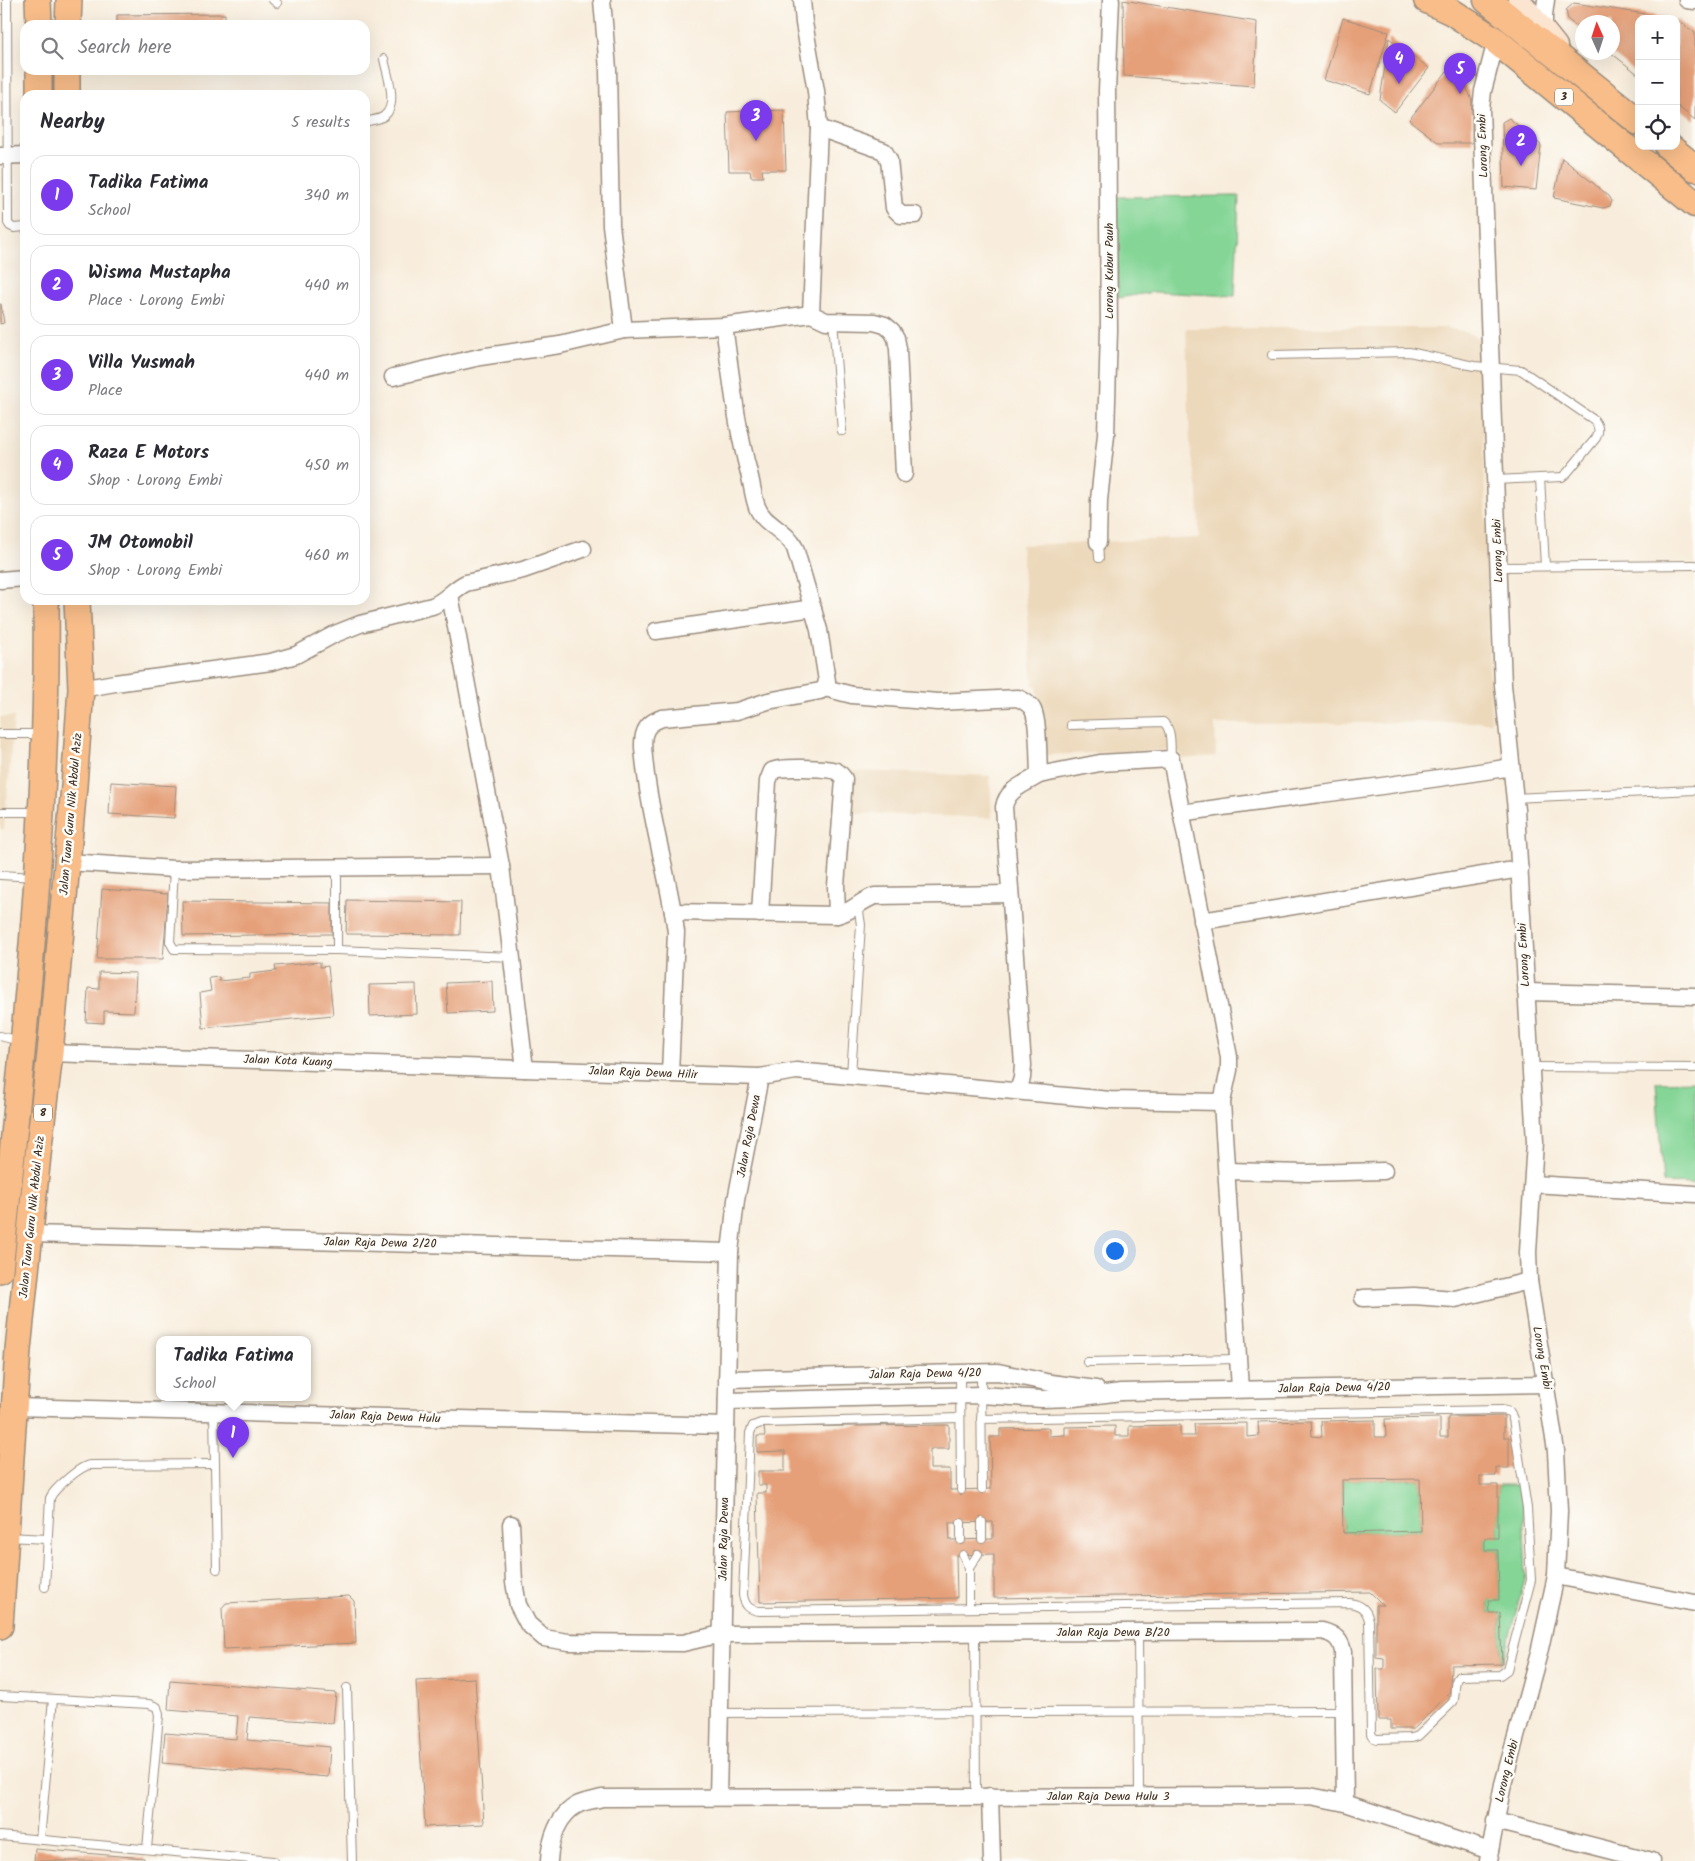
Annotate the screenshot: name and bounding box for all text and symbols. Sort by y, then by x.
north arrow [1575,15,1620,60]
map controls [1635,15,1680,150]
button: + [1635,15,1680,60]
search box [20,20,370,75]
text: Search here [78,33,172,63]
icon: search [38,34,66,62]
pin: 4 [1383,43,1415,84]
pin: 5 [1444,53,1476,94]
button: − [1635,60,1680,105]
road number: 3 [1555,88,1573,105]
pin: 3 [740,100,772,141]
button: locate [1635,105,1680,150]
text: Nearby [40,106,105,139]
text: 5 results [291,110,350,135]
street label: Lorong Embi [1472,113,1494,178]
pin: 2 [1505,125,1537,166]
text: Tadika Fatima [88,168,208,198]
text: 1 [55,183,59,208]
text: 340 m [304,183,349,208]
text: School [88,198,131,223]
street label: Lorong Kubur Pauh [1100,223,1119,319]
text: Wisma Mustapha [88,258,231,288]
text: 2 [52,273,62,298]
text: 440 m [304,273,349,298]
text: Place · Lorong Embi [88,288,224,313]
text: Villa Yusmah [88,348,195,378]
text: 3 [53,363,61,388]
text: 440 m [304,363,349,388]
text: Place [88,378,122,403]
text: Raza E Motors [88,438,209,468]
text: 4 [53,453,61,478]
text: 450 m [304,453,349,478]
text: Shop · Lorong Embi [88,468,222,493]
street label: Lorong Embi [1487,518,1509,583]
text: JM Otomobil [88,528,193,558]
text: 5 [53,543,61,568]
text: 460 m [304,543,349,568]
text: Shop · Lorong Embi [88,558,222,583]
street label: Jalan Tuan Guru Nik Abdul Aziz [54,732,88,896]
street label: Lorong Embi [1513,921,1535,987]
street label: Jalan Kota Kuang [243,1050,333,1072]
street label: Jalan Raja Dewa Hilir [588,1062,699,1084]
street label: Jalan Raja Dewa [732,1093,766,1179]
road number: 8 [34,1104,52,1122]
street label: Jalan Tuan Guru Nik Abdul Aziz [14,1135,50,1299]
street label: Jalan Raja Dewa 2/20 [323,1233,437,1253]
your location [1102,1238,1128,1264]
street label: Lorong Embi [1527,1325,1557,1392]
popup [156,1336,311,1401]
text: Tadika Fatima [173,1341,294,1371]
street label: Jalan Raja Dewa 4/20 [869,1364,981,1384]
text: School [173,1371,216,1396]
street label: Jalan Raja Dewa 4/20 [1278,1378,1390,1398]
street label: Jalan Raja Dewa Hulu [329,1406,441,1428]
pin: 1 [217,1417,249,1458]
street label: Jalan Raja Dewa [714,1496,734,1581]
street label: Jalan Raja Dewa B/20 [1056,1623,1170,1642]
street label: Lorong Embi [1490,1737,1524,1804]
street label: Jalan Raja Dewa Hulu 3 [1047,1787,1170,1806]

